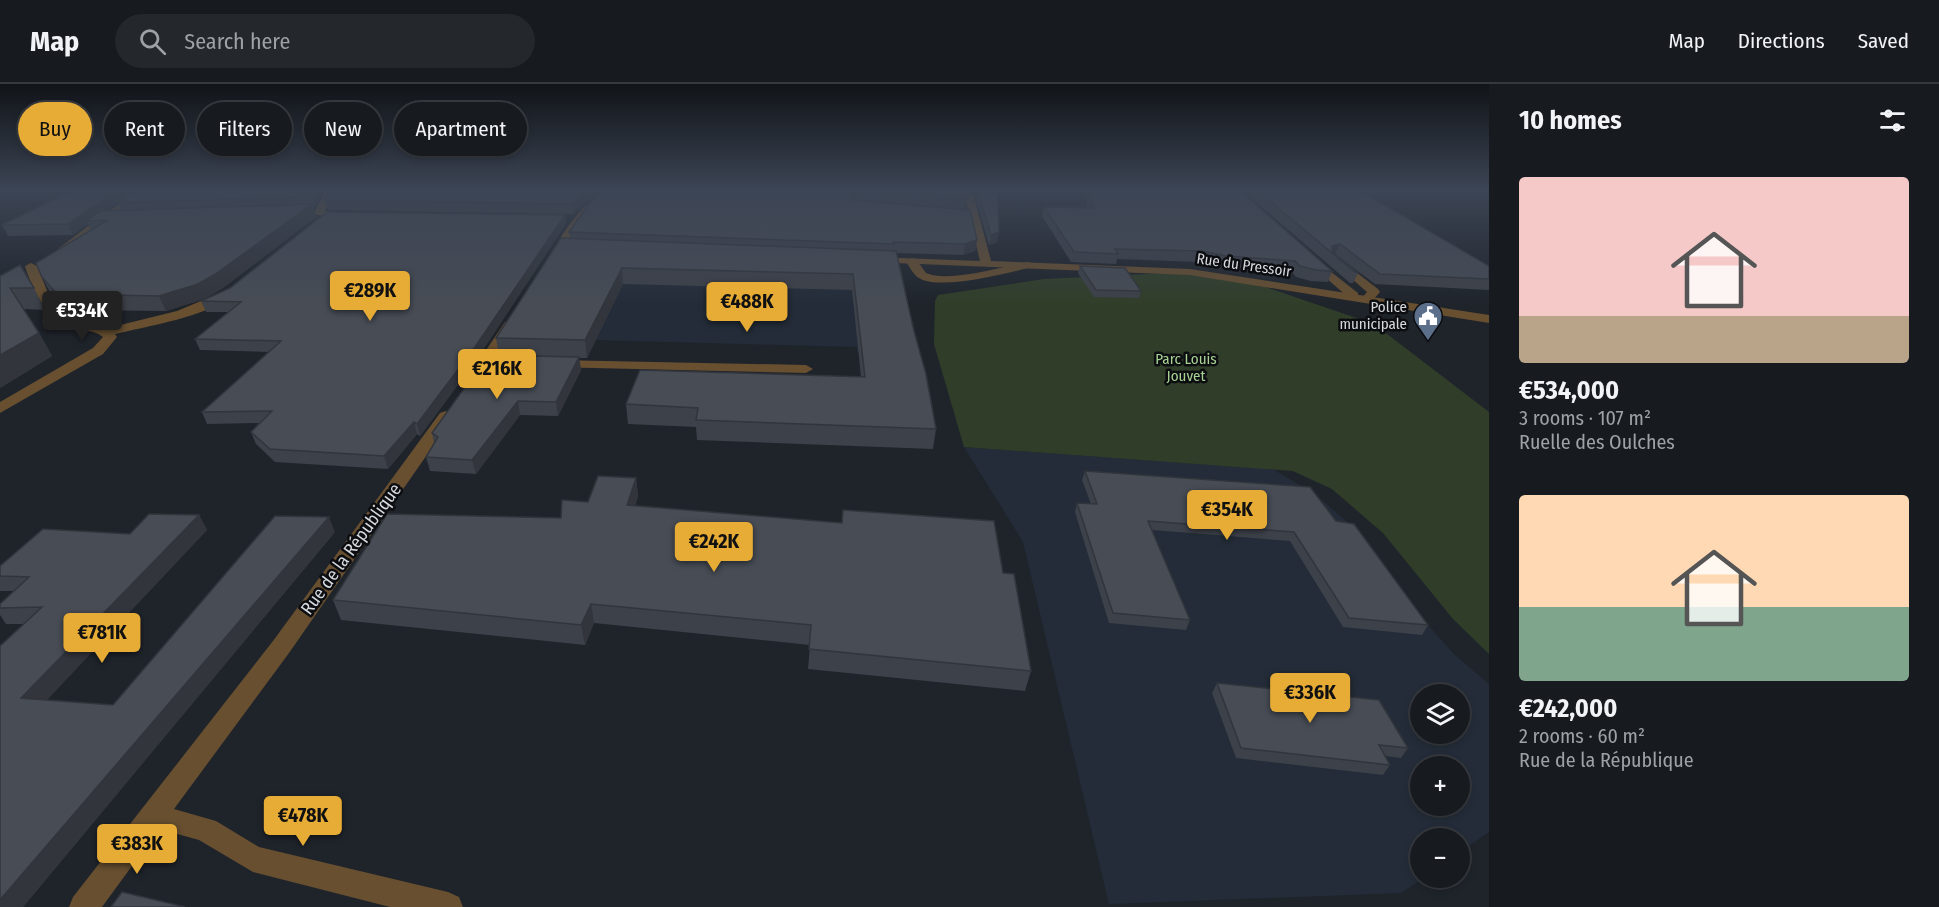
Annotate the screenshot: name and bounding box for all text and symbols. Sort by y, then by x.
search box [115,14,535,68]
text: Map [30,25,79,58]
icon: search [136,25,169,58]
text: Search here [184,28,290,55]
text: Map [1668,28,1705,54]
text: Directions [1738,28,1825,54]
text: Saved [1858,28,1909,54]
chip: Buy [18,102,92,156]
chip: Rent [104,102,185,156]
chip: Filters [197,102,292,156]
chip: New [304,102,382,156]
chip: Apartment [394,102,527,156]
icon: filters [1876,104,1909,137]
text: 10 homes [1519,105,1622,136]
icon: home [1660,216,1768,324]
street label: Rue du Pressoir [1195,249,1293,281]
pin: €289K [328,271,412,322]
text: €289K [344,278,396,302]
pin: €488K [705,282,789,333]
text: €488K [720,289,774,313]
pin: €534K [40,291,124,342]
text: €534K [56,298,108,322]
place label: Police municipale [1339,298,1407,333]
public building icon: Police municipale [1412,300,1444,342]
pin: €216K [455,349,539,400]
park label: Parc Louis Jouvet [1155,350,1217,385]
text: €216K [472,356,522,380]
text: €534,000 [1519,375,1619,406]
text: 3 rooms · 107 m² [1519,406,1651,430]
text: Ruelle des Oulches [1519,430,1675,454]
street label: Rue de la République [296,479,406,619]
pin: €354K [1185,490,1269,541]
text: €354K [1201,497,1253,521]
pin: €242K [672,522,756,573]
text: €242K [689,529,739,553]
icon: home [1660,534,1768,642]
pin: €781K [60,613,144,664]
text: €781K [77,620,127,644]
pin: €336K [1268,673,1352,724]
text: €336K [1284,680,1336,704]
map controls [1410,684,1470,888]
button: layers [1410,684,1470,744]
text: €242,000 [1519,693,1617,724]
text: 2 rooms · 60 m² [1519,724,1645,748]
text: Rue de la République [1519,748,1694,772]
button: + [1410,756,1470,816]
pin: €478K [261,796,345,847]
text: €478K [278,803,328,827]
pin: €383K [95,824,179,875]
button: − [1410,828,1470,888]
text: €383K [111,831,163,855]

